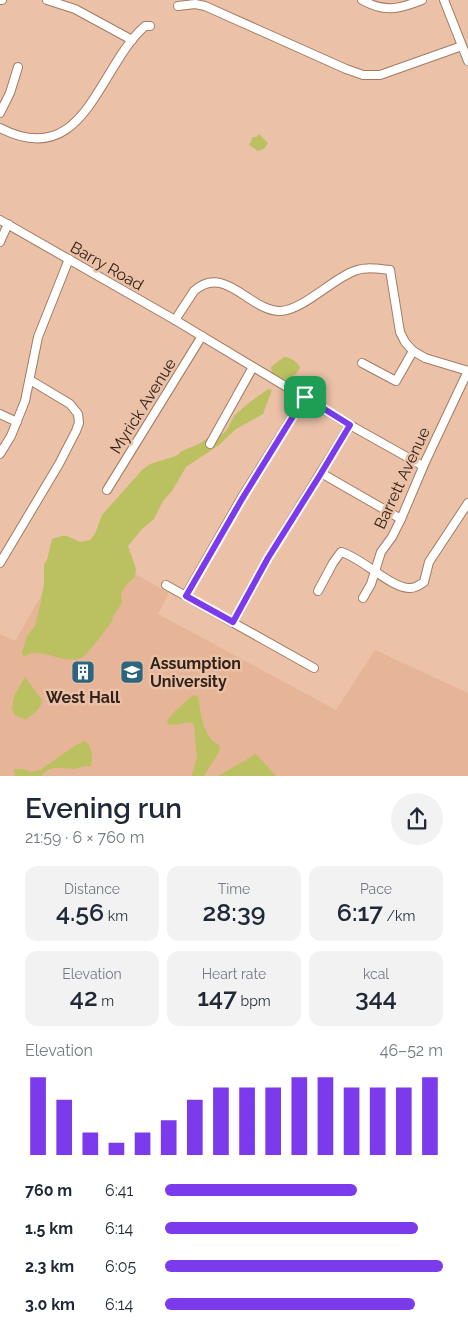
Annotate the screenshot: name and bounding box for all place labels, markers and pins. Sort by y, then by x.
pin [284,376,326,418]
place label: Assumption University [150,654,241,691]
building icon: West Hall [70,659,96,685]
school or university icon: Assumption University [119,659,145,685]
place label: West Hall [46,688,121,707]

